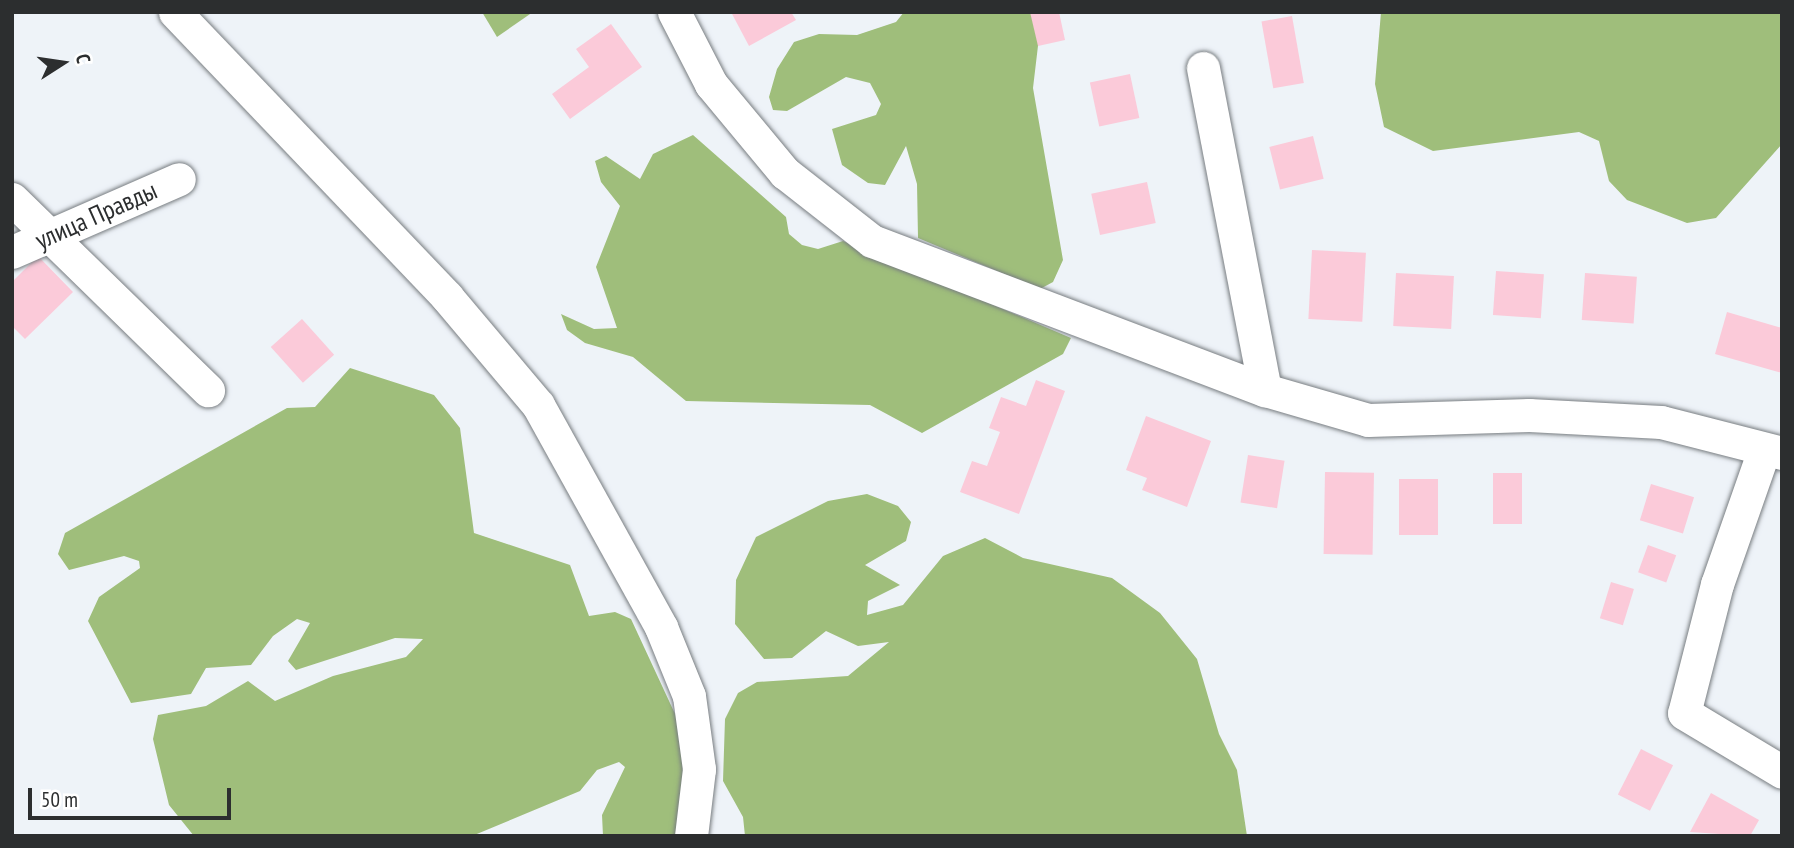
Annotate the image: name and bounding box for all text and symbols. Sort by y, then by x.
north arrow [28,28,98,98]
text: С [71,52,96,65]
street label: улица Правды [30,174,162,256]
scale bar [32,774,234,818]
text: 50 m [41,786,78,813]

